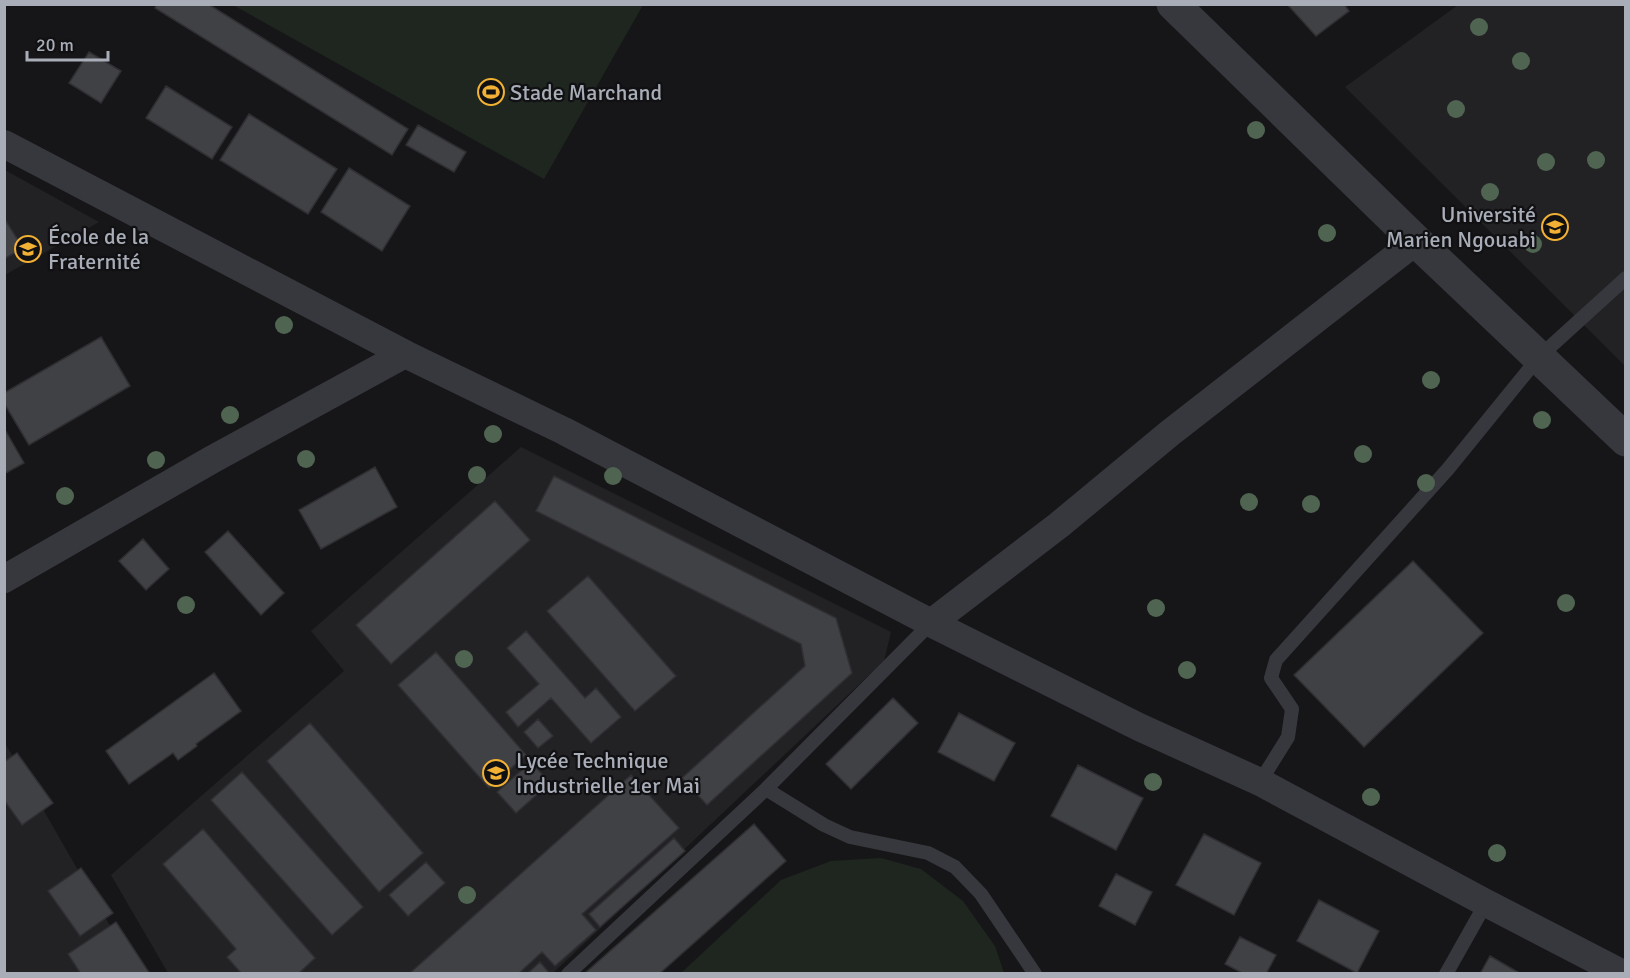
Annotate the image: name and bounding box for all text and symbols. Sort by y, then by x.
scale bar [27,24,108,62]
text: 20 m [36,34,74,56]
sports icon: Stade Marchand [476,77,506,107]
place label: Stade Marchand [510,79,662,106]
place label: Université Marien Ngouabi [1386,201,1536,253]
school or university icon: Université Marien Ngouabi [1540,212,1570,242]
place label: École de la Fraternité [48,223,149,275]
school or university icon: École de la Fraternité [13,234,43,264]
place label: Lycée Technique Industrielle 1er Mai [516,747,700,799]
school or university icon: Lycée Technique Industrielle 1er Mai [481,758,511,788]

